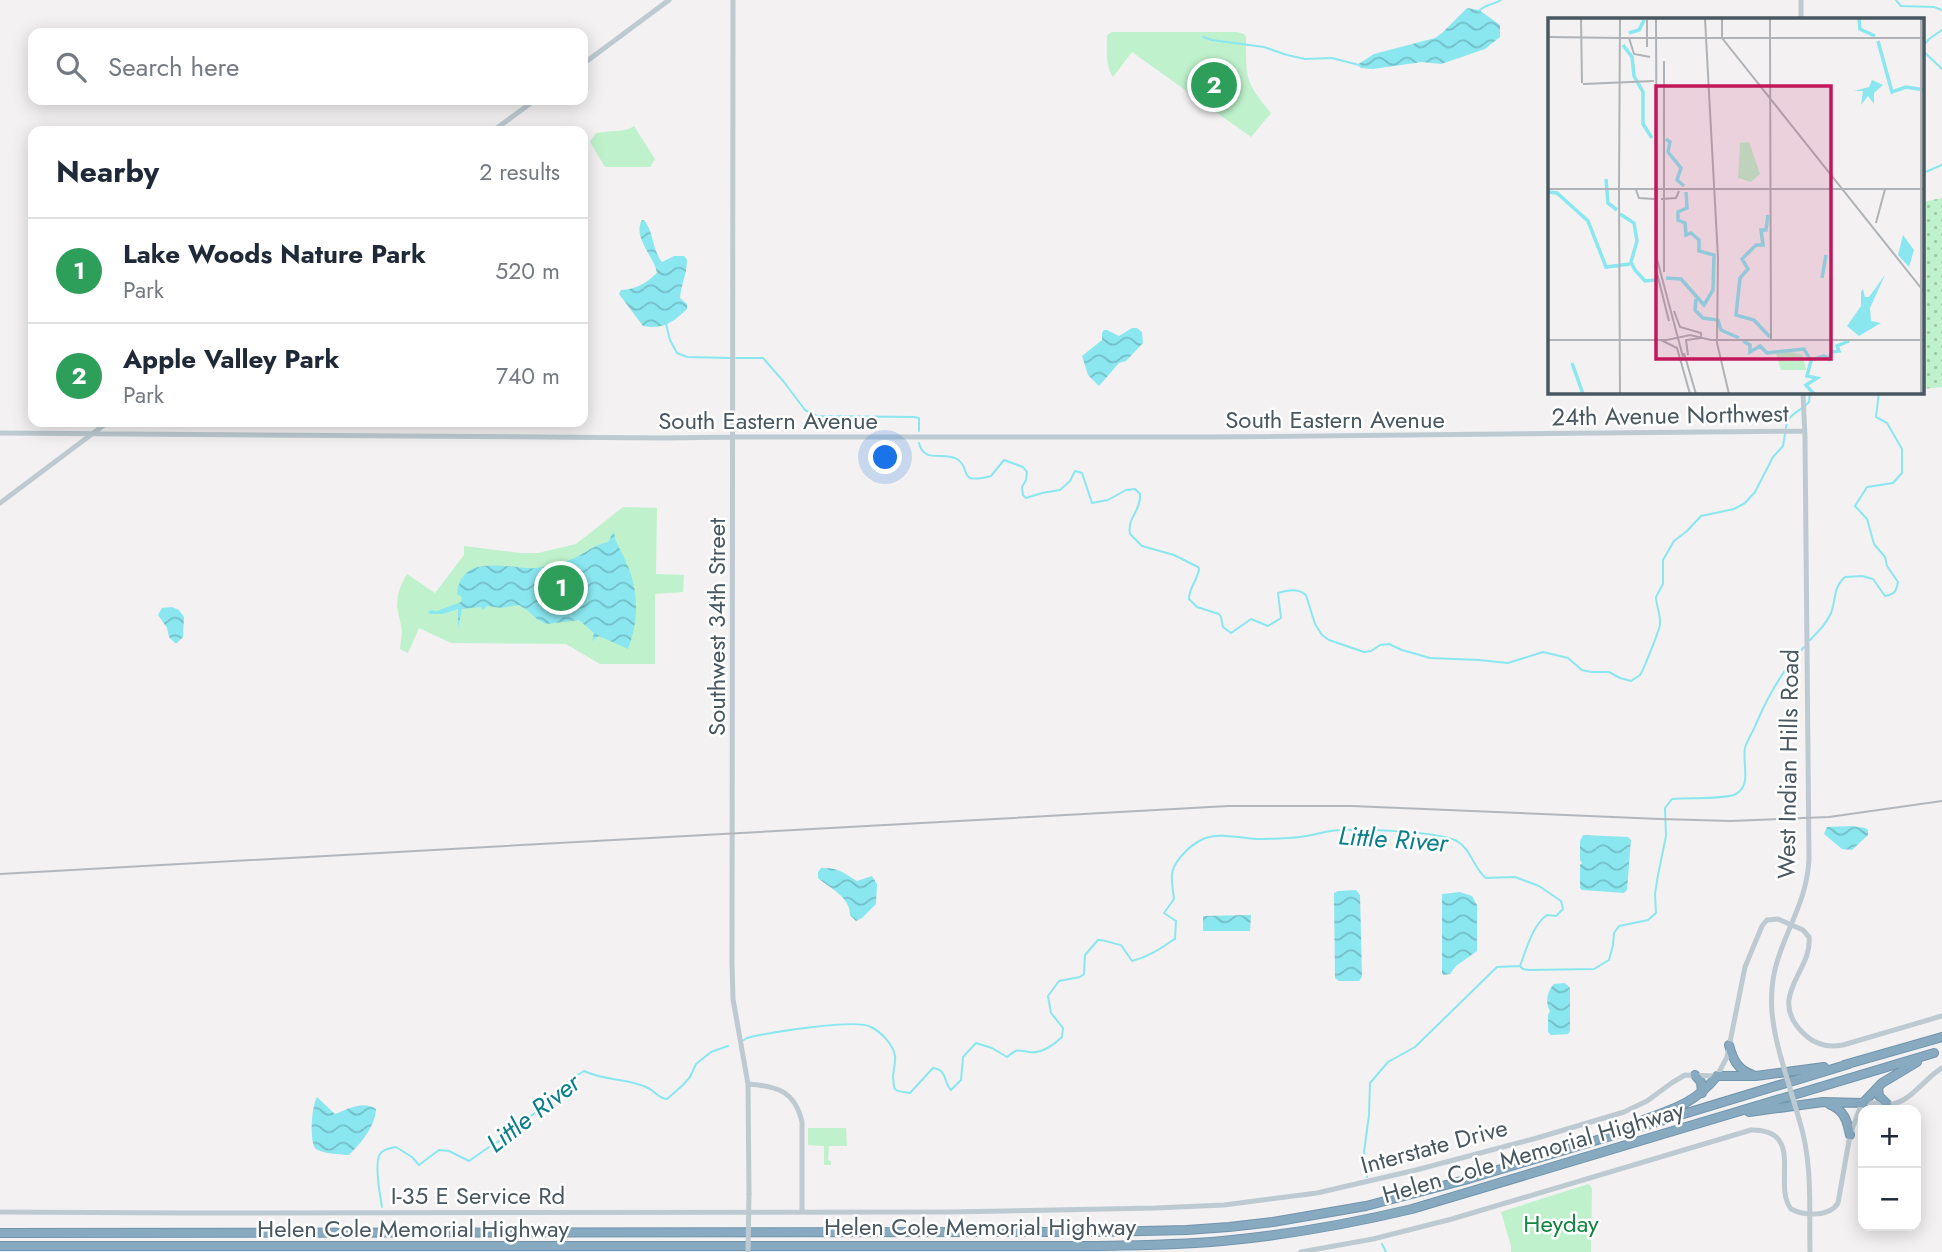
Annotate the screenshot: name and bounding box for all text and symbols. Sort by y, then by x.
inset map [1548,18,1924,394]
search box [28,28,588,105]
icon: search [52,48,90,86]
text: Search here [108,48,240,86]
pin: 2 [1191,59,1237,111]
text: Nearby [56,150,159,193]
text: 2 results [479,155,560,189]
text: Lake Woods Nature Park [123,235,426,273]
text: 1 [73,254,85,288]
text: 520 m [495,254,560,288]
text: Park [123,273,164,307]
text: Apple Valley Park [123,340,339,378]
text: 2 [71,359,87,393]
text: 740 m [496,359,560,393]
text: Park [123,378,164,412]
street label: 24th Avenue Northwest [1551,395,1789,435]
street label: South Eastern Avenue [1225,402,1445,437]
street label: South Eastern Avenue [658,403,878,438]
your location [868,440,902,474]
street label: Southwest 34th Street [699,518,734,736]
pin: 1 [538,562,584,614]
street label: West Indian Hills Road [1768,649,1808,879]
water label: Little River [1337,816,1450,862]
water label: Little River [478,1063,589,1162]
street label: Helen Cole Memorial Highway [1378,1092,1688,1212]
map controls [1858,1105,1921,1231]
button: + [1858,1105,1921,1168]
street label: Interstate Drive [1357,1110,1511,1182]
button: − [1858,1168,1921,1231]
street label: I-35 E Service Rd [391,1178,565,1213]
park label: Heyday [1523,1206,1599,1241]
street label: Helen Cole Memorial Highway [824,1209,1136,1244]
street label: Helen Cole Memorial Highway [257,1211,569,1246]

